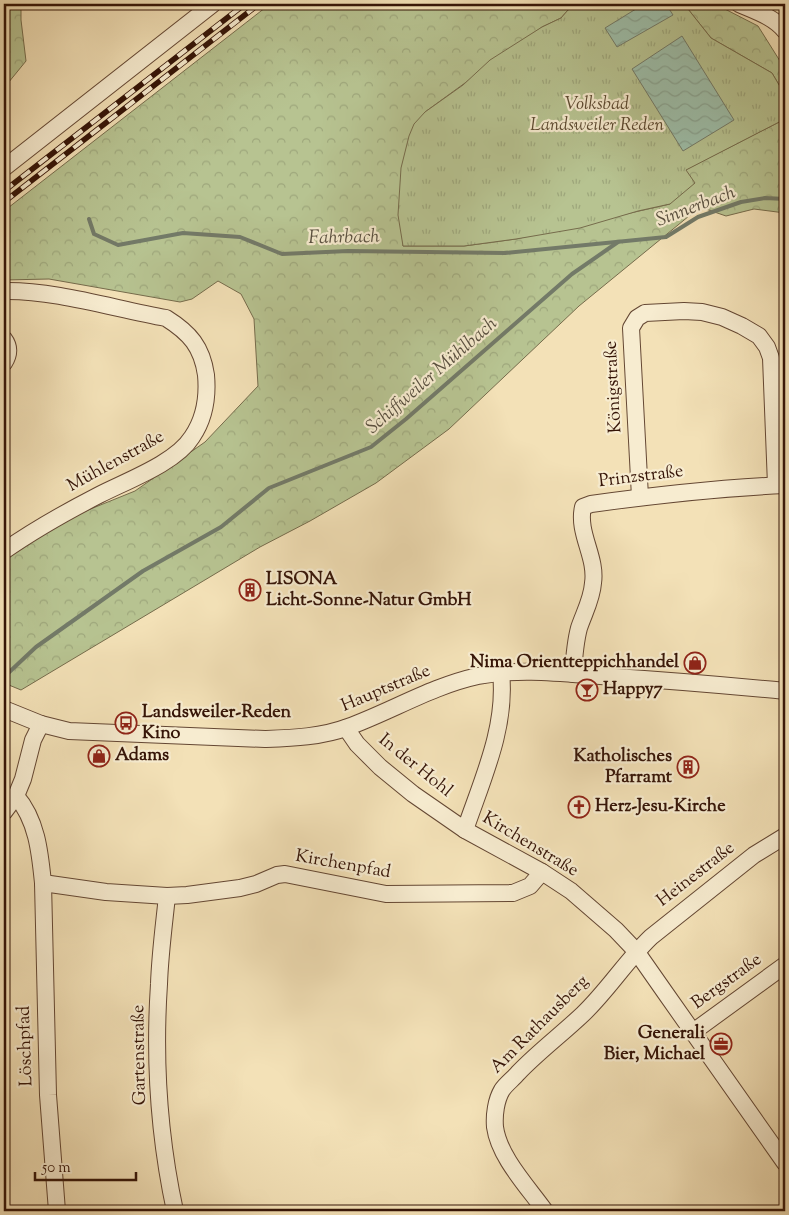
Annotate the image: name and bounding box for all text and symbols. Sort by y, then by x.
park label: Volksbad Landsweiler Reden [530,92,664,139]
water label: Sinnerbach [652,179,740,234]
water label: Fahrbach [308,224,381,252]
water label: Schiffweiler Mühlbach [360,311,504,441]
street label: Königstraße [599,340,629,434]
street label: Mühlenstraße [63,425,169,499]
street label: Prinzstraße [597,459,685,495]
place label: LISONA Licht-Sonne-Natur GmbH [266,567,472,614]
building icon: LISONA Licht-Sonne-Natur GmbH [238,578,262,602]
place label: Nima Orientteppichhandel [470,650,680,676]
shop icon: Nima Orientteppichhandel [683,651,707,675]
street label: Hauptstraße [337,658,435,720]
place label: Happy7 [603,677,664,703]
bar icon: Happy7 [575,678,599,702]
place label: Landsweiler-Reden Kino [142,700,292,747]
bus stop icon: Landsweiler-Reden Kino [114,711,138,735]
street label: In der Hohl [372,728,458,804]
place label: Adams [115,743,169,769]
shop icon: Adams [87,744,111,768]
place label: Katholisches Pfarramt [573,744,673,791]
building icon: Katholisches Pfarramt [676,755,700,779]
place label: Herz-Jesu-Kirche [595,794,726,820]
church icon: Herz-Jesu-Kirche [567,795,591,819]
street label: Kirchenstraße [477,806,583,884]
street label: Heinestraße [651,836,741,914]
street label: Kirchenpfad [293,844,393,886]
street label: Bergstraße [686,948,768,1016]
street label: Am Rathausberg [485,970,595,1080]
street label: Gartenstraße [126,1004,154,1106]
street label: Löschpfad [12,1005,40,1087]
place label: Generali Bier, Michael [604,1021,706,1068]
office icon: Generali Bier, Michael [709,1032,733,1056]
scale bar [35,1150,136,1182]
text: 50 m [41,1158,71,1179]

